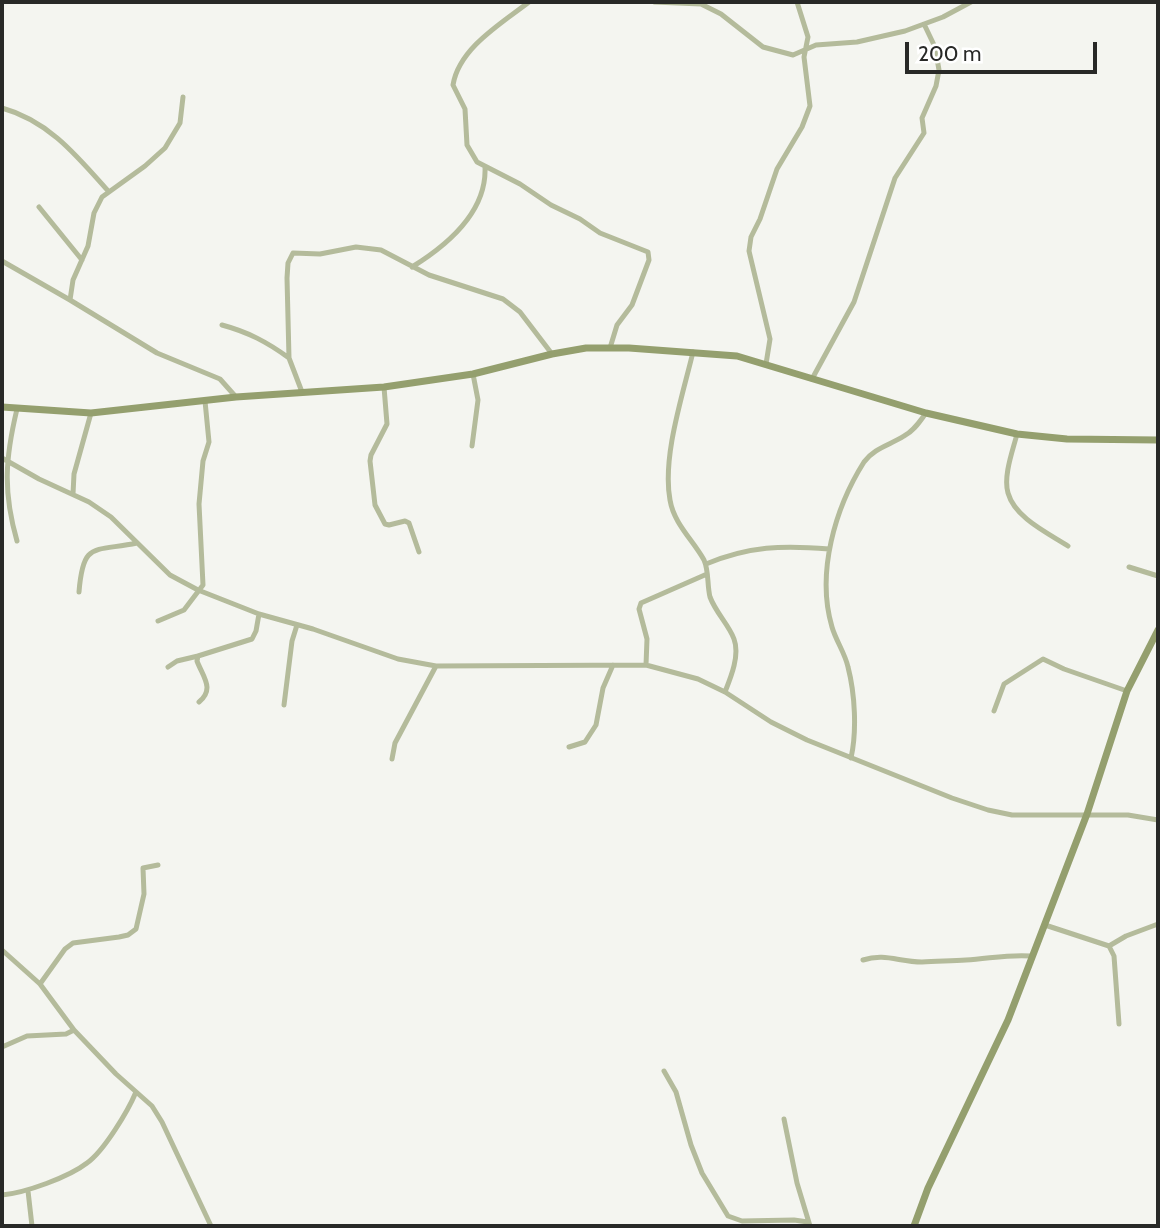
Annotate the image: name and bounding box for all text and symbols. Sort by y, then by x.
scale bar [908,28,1100,72]
text: 200 m [918,41,981,66]

